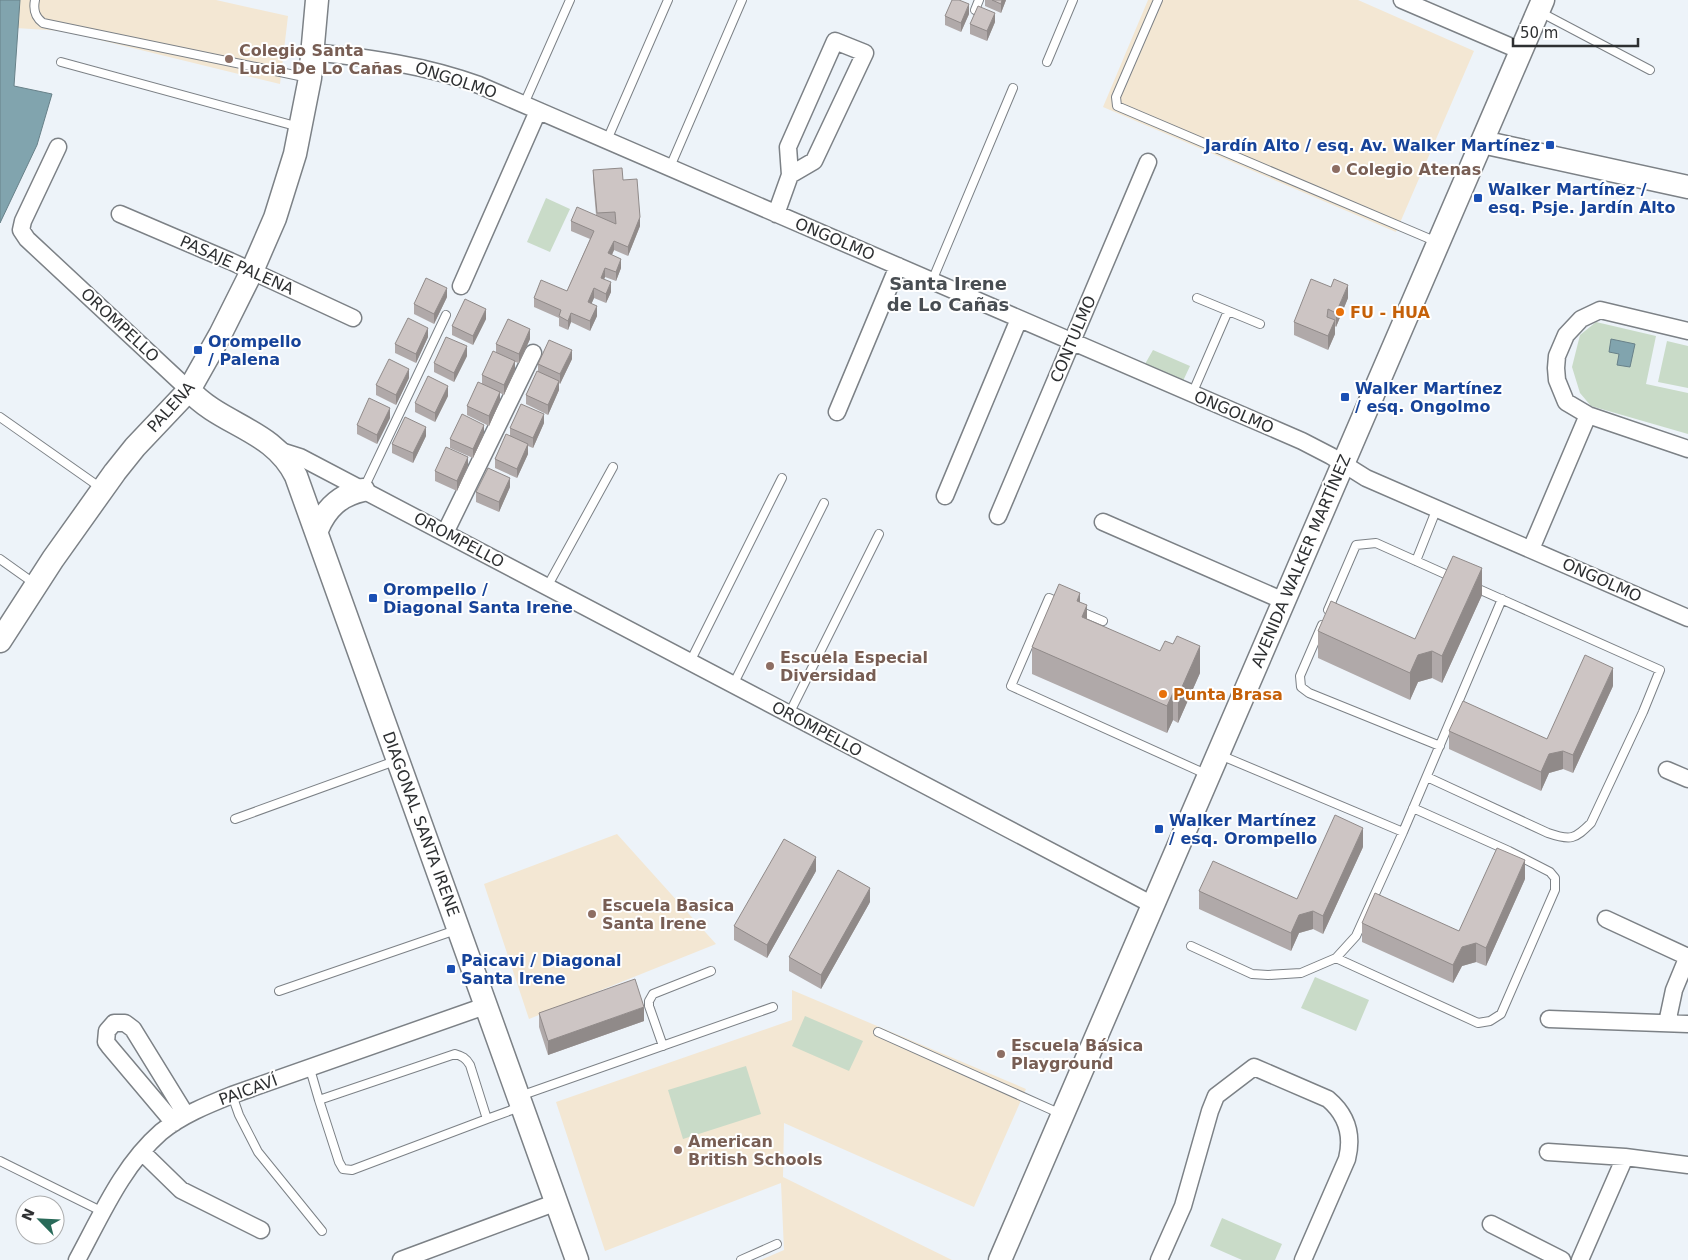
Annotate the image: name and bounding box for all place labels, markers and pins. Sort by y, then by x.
place label: Colegio Santa Lucia De Lo Cañas [239,41,403,78]
marker: Colegio Santa Lucia De Lo Cañas [223,53,235,65]
place label: Jardín Alto / esq. Av. Walker Martínez [1204,136,1540,155]
marker: Jardín Alto / esq. Av. Walker Martínez [1544,139,1556,151]
place label: Colegio Atenas [1346,160,1481,179]
marker: Colegio Atenas [1330,163,1342,175]
place label: Walker Martínez / esq. Psje. Jardín Alto [1488,180,1675,217]
marker: Walker Martínez / esq. Psje. Jardín Alto [1472,192,1484,204]
place label: FU - HUA [1350,303,1431,322]
marker: FU - HUA [1334,306,1346,318]
place label: Orompello / Palena [208,332,301,369]
marker: Orompello / Palena [192,344,204,356]
place label: Walker Martínez / esq. Ongolmo [1355,379,1502,416]
marker: Walker Martínez / esq. Ongolmo [1339,391,1351,403]
place label: Orompello / Diagonal Santa Irene [383,580,573,617]
marker: Orompello / Diagonal Santa Irene [367,592,379,604]
place label: Escuela Especial Diversidad [780,648,928,685]
marker: Escuela Especial Diversidad [764,660,776,672]
place label: Punta Brasa [1173,685,1283,704]
marker: Punta Brasa [1157,688,1169,700]
place label: Walker Martínez / esq. Orompello [1169,811,1317,848]
marker: Walker Martínez / esq. Orompello [1153,823,1165,835]
place label: Escuela Basica Santa Irene [602,896,734,933]
marker: Escuela Basica Santa Irene [586,908,598,920]
place label: Paicavi / Diagonal Santa Irene [461,951,621,988]
marker: Paicavi / Diagonal Santa Irene [445,963,457,975]
place label: Escuela Básica Playground [1011,1036,1143,1073]
marker: Escuela Básica Playground [995,1048,1007,1060]
place label: American British Schools [688,1132,823,1169]
marker: American British Schools [672,1144,684,1156]

